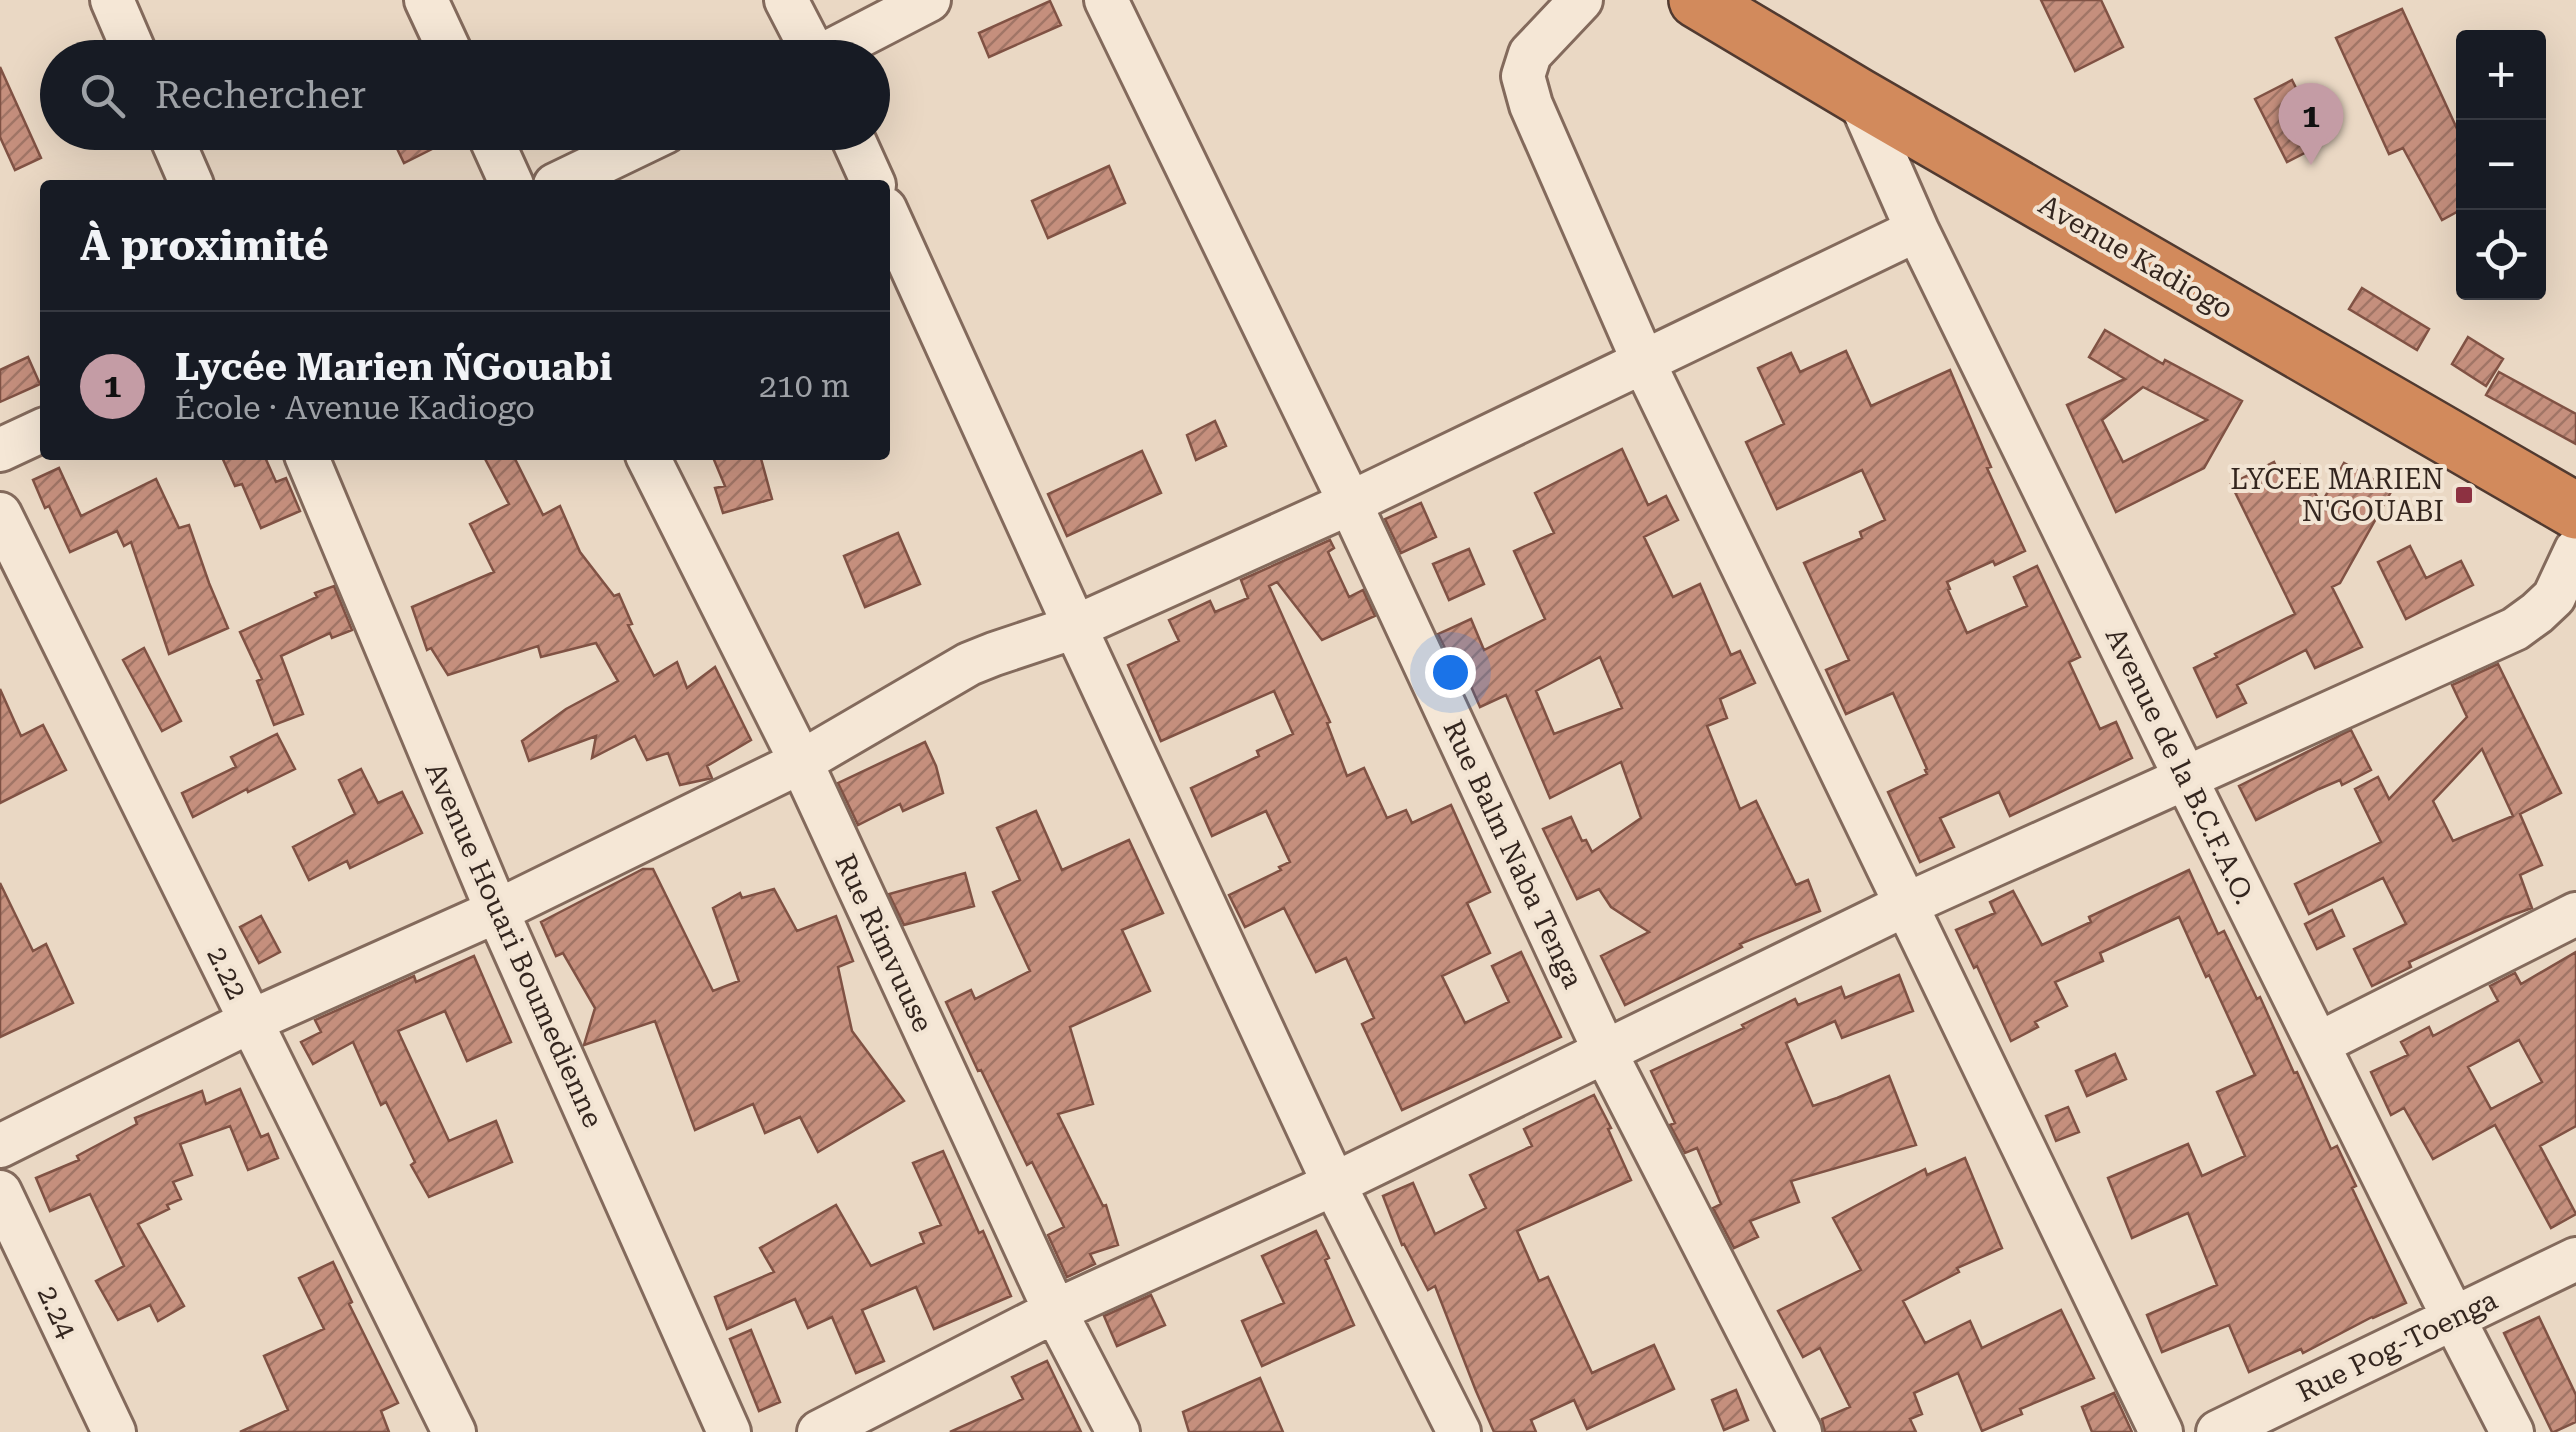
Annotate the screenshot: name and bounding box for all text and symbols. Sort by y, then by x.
map controls [2456,30,2546,300]
button: + [2456,30,2546,120]
search box [40,40,890,150]
icon: search [75,68,130,123]
text: Rechercher [155,73,366,117]
pin: 1 [2278,82,2344,165]
button: − [2456,120,2546,210]
street label: Avenue Kadiogo [2033,188,2239,326]
button: locate [2456,210,2546,300]
text: À proximité [80,221,329,270]
text: Lycée Marien N´Gouabi [175,345,612,389]
text: 1 [104,367,121,405]
text: 210 m [759,367,850,405]
text: École · Avenue Kadiogo [175,389,535,427]
place label: LYCEE MARIEN N'GOUABI [2230,463,2444,528]
marker: LYCEE MARIEN N'GOUABI [2453,484,2475,506]
street label: Avenue de la B.C.F.A.O. [2099,622,2261,910]
your location [1425,647,1476,698]
street label: Rue Balm Naba Tenga [1436,715,1590,993]
street label: Avenue Houari Boumedienne [418,757,610,1133]
street label: Rue Rimvuuse [828,849,940,1037]
street label: 2.22 [200,941,254,1005]
street label: 2.24 [31,1280,84,1344]
street label: Rue Pog-Toenga [2292,1283,2502,1409]

